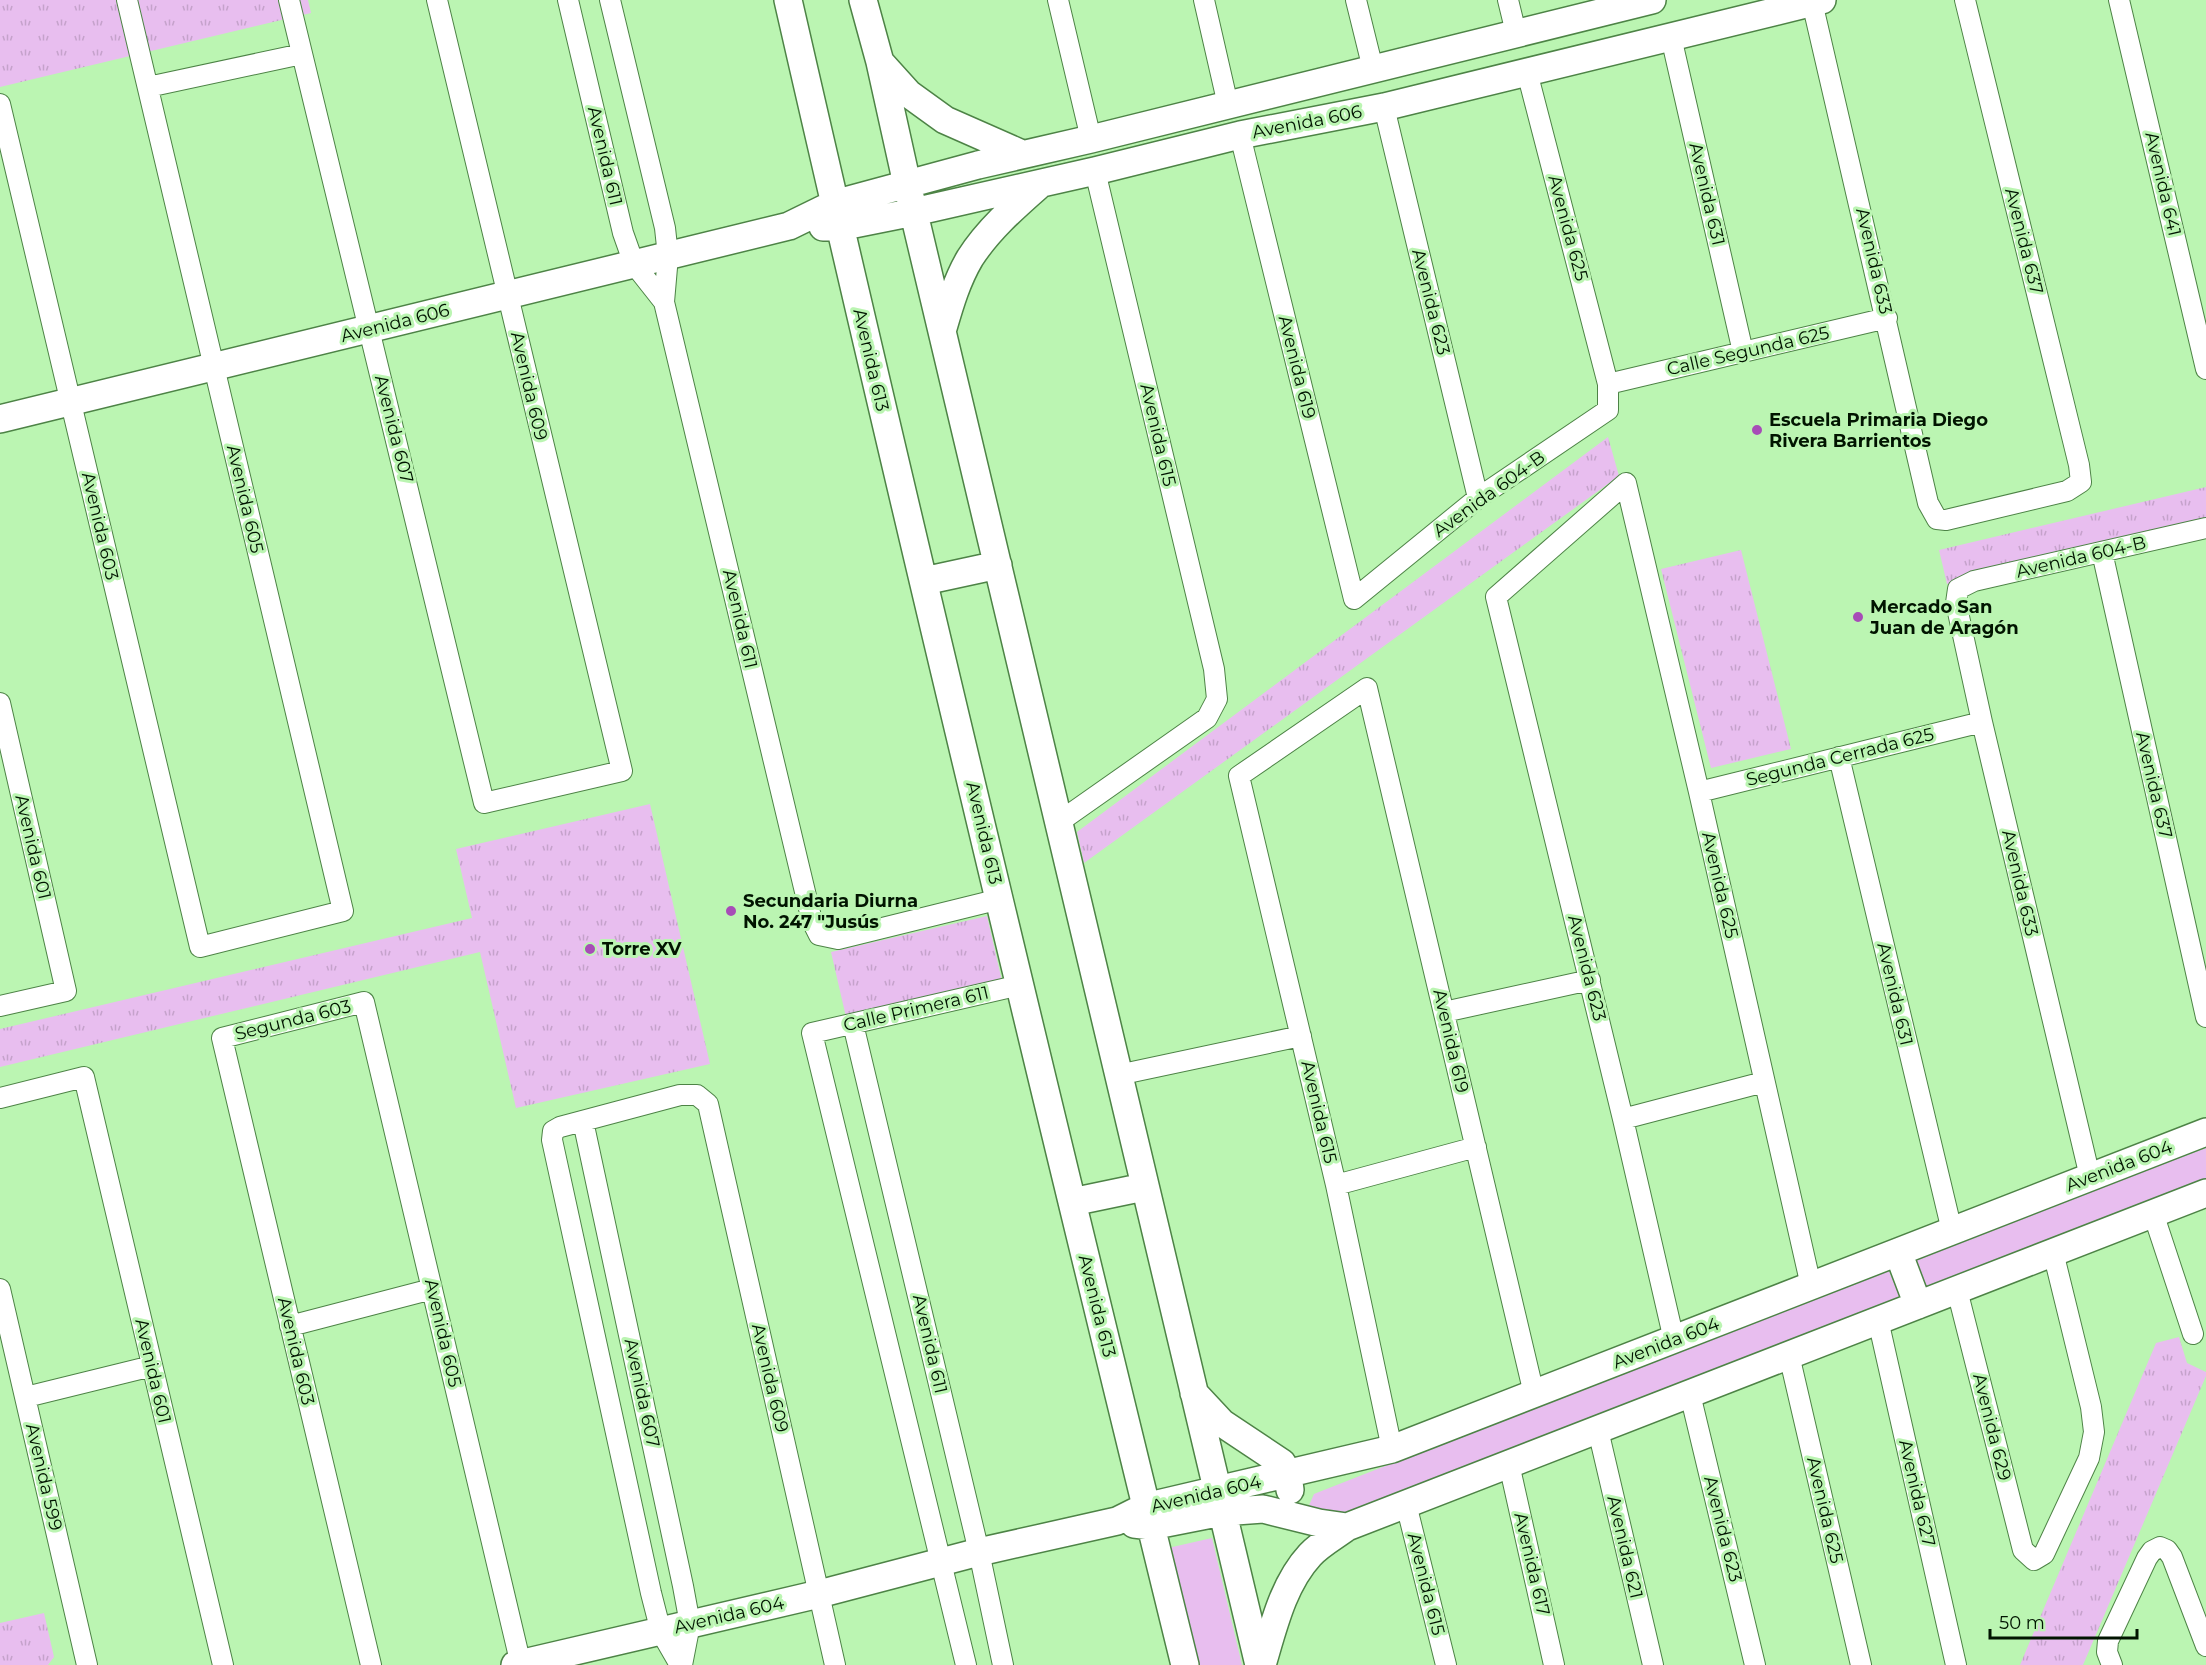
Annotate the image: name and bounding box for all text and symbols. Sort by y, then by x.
street label: Avenida 606 [1250,101,1364,143]
street label: Avenida 611 [583,104,627,208]
street label: Avenida 641 [2140,130,2186,238]
street label: Avenida 631 [1684,140,1730,248]
street label: Avenida 625 [1543,173,1593,283]
street label: Avenida 637 [2000,186,2048,296]
street label: Avenida 633 [1851,206,1897,316]
street label: Avenida 623 [1407,247,1455,357]
street label: Avenida 606 [338,299,452,347]
street label: Avenida 613 [848,306,894,414]
street label: Avenida 619 [1274,313,1320,421]
street label: Calle Segunda 625 [1665,322,1831,380]
street label: Avenida 609 [506,329,552,443]
street label: Avenida 607 [370,373,418,485]
street label: Avenida 615 [1135,381,1181,489]
place label: Escuela Primaria Diego Rivera Barrientos [1769,409,1988,452]
marker: Escuela Primaria Diego Rivera Barrientos [1750,423,1764,437]
street label: Avenida 605 [222,443,268,555]
street label: Avenida 604-B [1429,446,1549,542]
street label: Avenida 603 [77,470,123,582]
street label: Avenida 604-B [2014,531,2148,583]
street label: Avenida 611 [718,567,762,671]
place label: Mercado San Juan de Aragón [1869,596,2019,639]
marker: Mercado San Juan de Aragón [1851,610,1865,624]
street label: Segunda Cerrada 625 [1744,723,1936,791]
street label: Avenida 637 [2131,729,2177,841]
street label: Avenida 613 [961,779,1007,887]
street label: Avenida 601 [10,793,56,901]
street label: Avenida 633 [1997,828,2043,938]
street label: Avenida 625 [1697,830,1743,940]
place label: Secundaria Diurna No. 247 "Jusús [743,890,918,933]
marker: Secundaria Diurna No. 247 "Jusús [724,904,738,918]
street label: Avenida 623 [1563,913,1611,1023]
place label: Torre XV [602,938,682,960]
street label: Avenida 631 [1872,940,1918,1048]
marker: Torre XV [583,942,597,956]
street label: Calle Primera 611 [841,982,991,1036]
street label: Avenida 619 [1428,987,1474,1095]
street label: Segunda 603 [233,995,353,1045]
street label: Avenida 615 [1296,1058,1342,1166]
street label: Avenida 604 [2063,1136,2175,1196]
street label: Avenida 613 [1074,1252,1120,1360]
street label: Avenida 605 [420,1277,466,1389]
street label: Avenida 611 [908,1292,952,1396]
street label: Avenida 603 [273,1295,319,1407]
street label: Avenida 604 [1610,1313,1722,1373]
street label: Avenida 601 [130,1317,176,1425]
street label: Avenida 609 [747,1321,793,1435]
street label: Avenida 607 [620,1337,664,1449]
street label: Avenida 629 [1968,1371,2016,1483]
street label: Avenida 599 [21,1421,67,1533]
street label: Avenida 627 [1894,1437,1940,1549]
street label: Avenida 625 [1802,1455,1848,1565]
street label: Avenida 604 [1149,1471,1263,1517]
street label: Avenida 623 [1699,1474,1747,1584]
street label: Avenida 621 [1602,1493,1648,1601]
street label: Avenida 617 [1509,1510,1555,1618]
street label: Avenida 615 [1403,1530,1449,1638]
street label: Avenida 604 [672,1592,786,1638]
scale bar [1990,1602,2137,1640]
text: 50 m [1999,1612,2045,1634]

